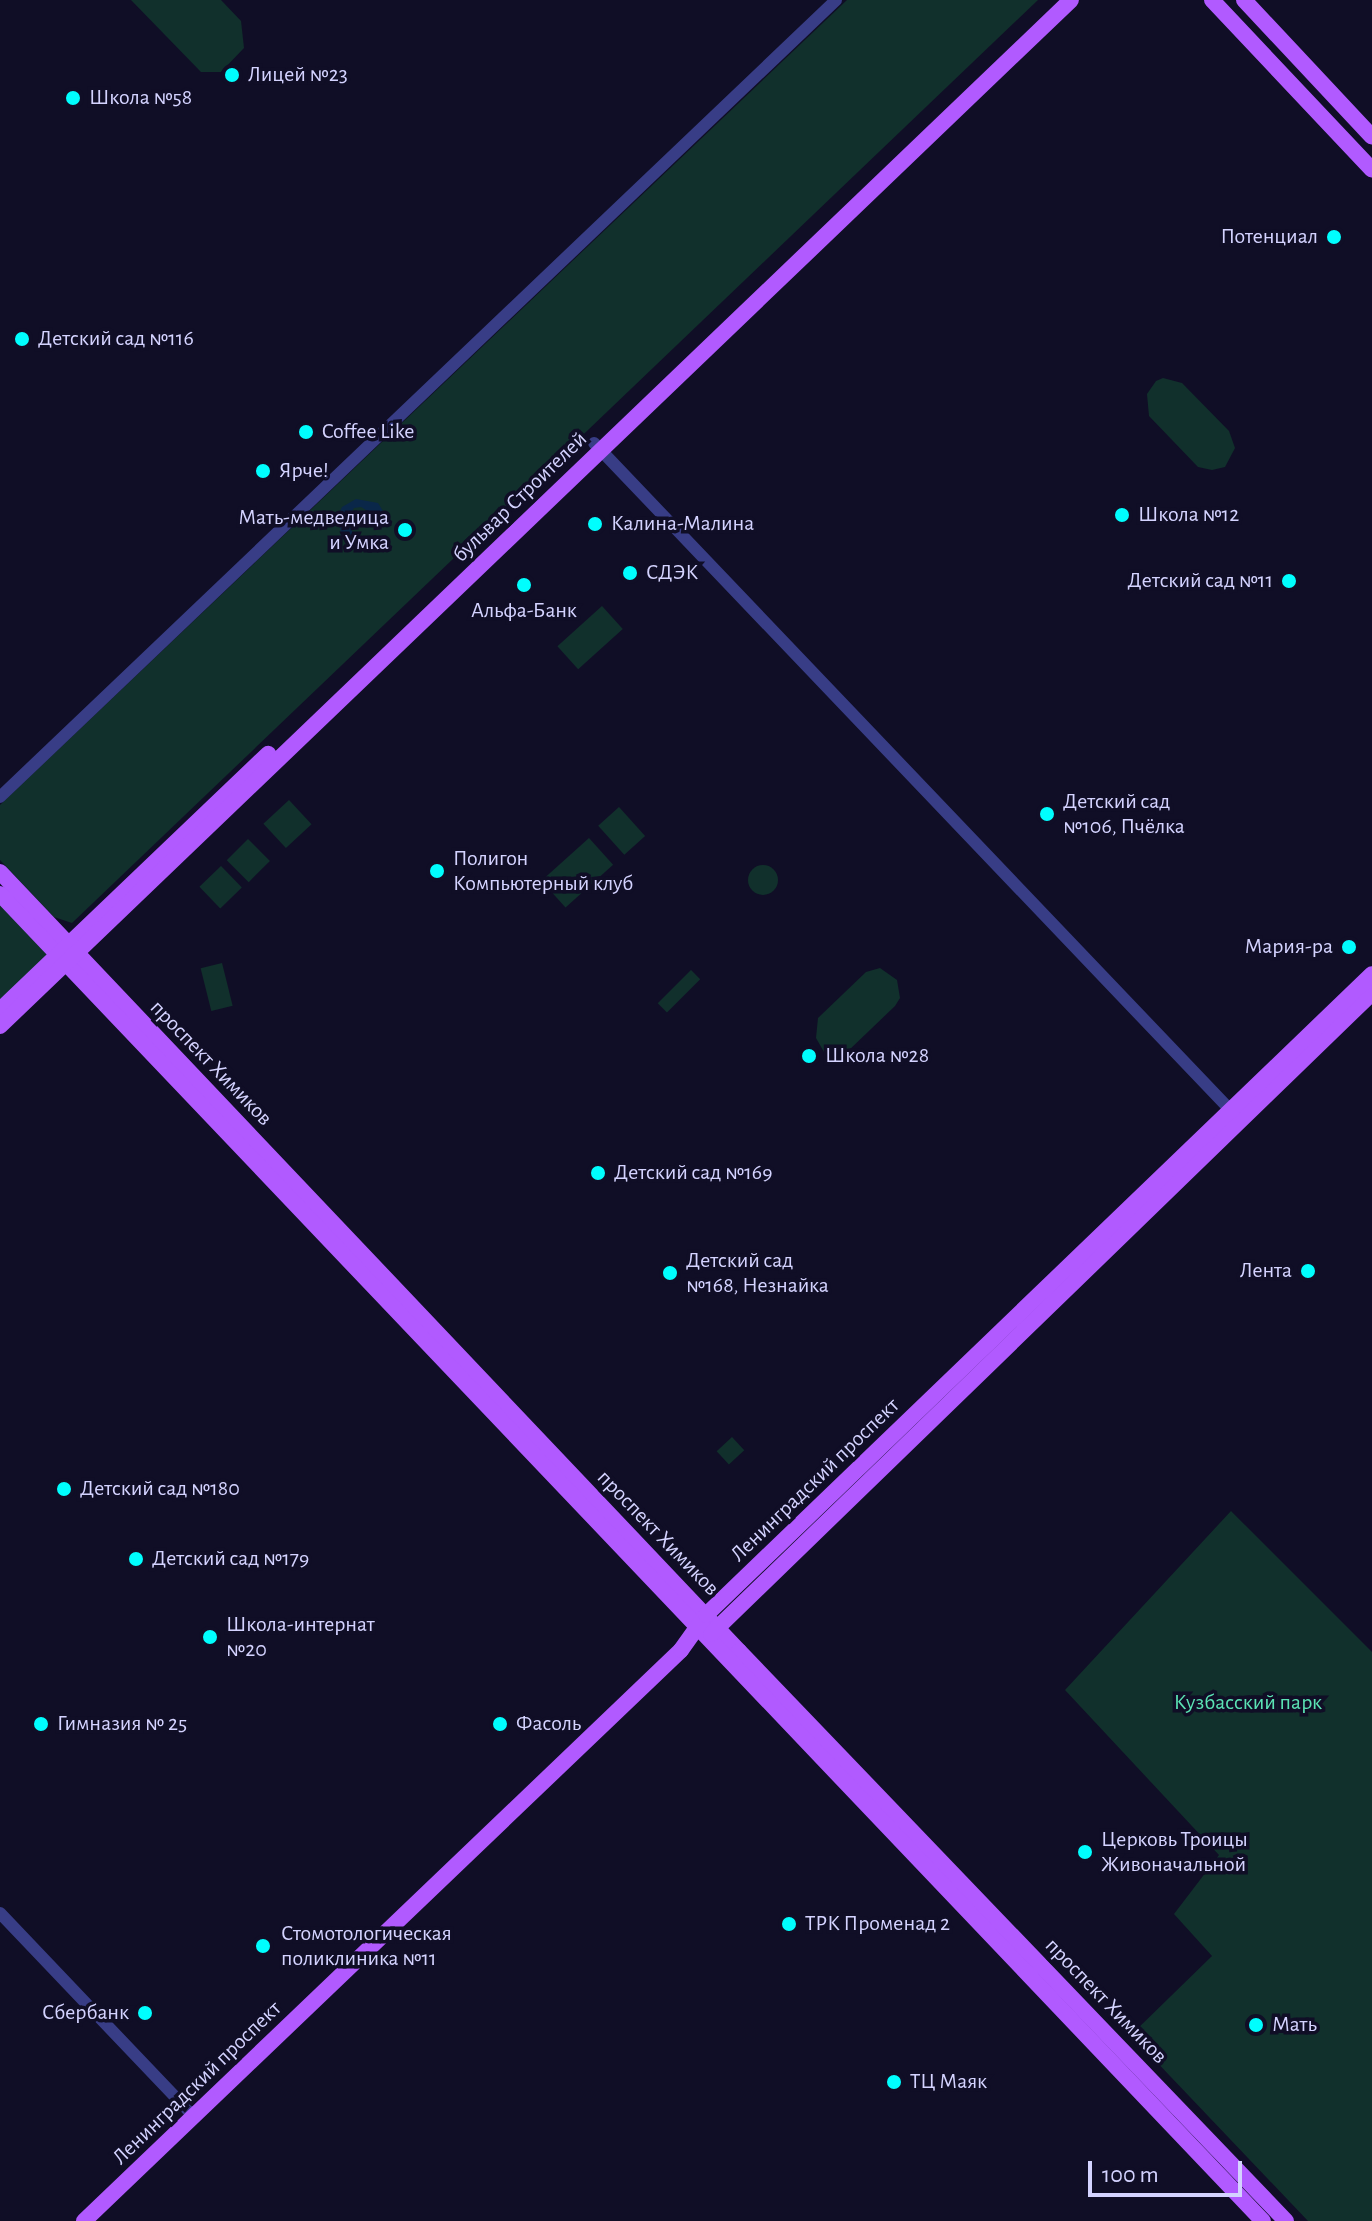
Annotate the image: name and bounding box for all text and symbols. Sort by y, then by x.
place label: Лицей №23 [248,62,348,88]
marker: Лицей №23 [223,66,241,84]
place label: Школа №58 [89,85,192,111]
marker: Школа №58 [64,89,82,107]
place label: Потенциал [1220,224,1318,250]
marker: Потенциал [1325,228,1343,246]
place label: Детский сад №116 [38,326,194,352]
marker: Детский сад №116 [13,330,31,348]
place label: Coffee Like [322,419,414,445]
marker: Coffee Like [297,423,315,441]
street label: бульвар Строителей [447,426,593,568]
place label: Ярче! [279,458,329,484]
marker: Ярче! [254,462,272,480]
place label: Школа №12 [1138,502,1239,528]
place label: Мать-медведица и Умка [238,504,389,556]
marker: Школа №12 [1113,506,1131,524]
place label: Калина-Малина [611,511,754,537]
marker: Калина-Малина [586,515,604,533]
marker: Мать-медведица и Умка [396,521,414,539]
place label: СДЭК [646,560,698,586]
marker: СДЭК [621,564,639,582]
place label: Детский сад №11 [1128,568,1273,594]
marker: Детский сад №11 [1280,572,1298,590]
marker: Альфа-Банк [515,576,533,594]
place label: Альфа-Банк [471,598,577,624]
place label: Детский сад №106, Пчёлка [1063,788,1185,840]
marker: Детский сад №106, Пчёлка [1038,805,1056,823]
place label: Полигон Компьютерный клуб [453,845,633,896]
marker: Полигон Компьютерный клуб [428,862,446,880]
place label: Мария-ра [1244,934,1333,960]
marker: Мария-ра [1340,938,1358,956]
street label: проспект Химиков [144,995,278,1131]
place label: Школа №28 [825,1043,929,1069]
marker: Школа №28 [800,1047,818,1065]
place label: Детский сад №169 [614,1160,773,1186]
marker: Детский сад №169 [589,1164,607,1182]
place label: Детский сад №168, Незнайка [686,1247,829,1298]
place label: Лента [1240,1258,1292,1284]
marker: Лента [1299,1262,1317,1280]
marker: Детский сад №168, Незнайка [661,1264,679,1282]
street label: Ленинградский проспект [725,1393,905,1567]
street label: проспект Химиков [591,1465,725,1601]
place label: Детский сад №180 [80,1476,240,1502]
marker: Детский сад №180 [55,1480,73,1498]
place label: Детский сад №179 [152,1546,309,1572]
marker: Детский сад №179 [127,1550,145,1568]
place label: Школа-интернат №20 [226,1611,375,1662]
marker: Школа-интернат №20 [201,1628,219,1646]
park label: Кузбасский парк [1174,1690,1322,1716]
place label: Гимназия № 25 [57,1711,187,1737]
place label: Фасоль [516,1711,581,1737]
marker: Гимназия № 25 [32,1715,50,1733]
marker: Фасоль [491,1715,509,1733]
place label: Церковь Троицы Живоначальной [1101,1826,1248,1878]
marker: Церковь Троицы Живоначальной [1076,1843,1094,1861]
place label: ТРК Променад 2 [805,1911,950,1937]
marker: ТРК Променад 2 [780,1915,798,1933]
place label: Стомотологическая поликлиника №11 [281,1920,452,1972]
street label: проспект Химиков [1039,1933,1173,2069]
marker: Стомотологическая поликлиника №11 [252,1935,274,1957]
street label: Ленинградский проспект [107,1996,287,2170]
place label: Сбербанк [42,2000,129,2026]
marker: Сбербанк [136,2004,154,2022]
place label: Мать [1272,2012,1317,2038]
marker: Мать [1247,2016,1265,2034]
place label: ТЦ Маяк [910,2069,987,2095]
marker: ТЦ Маяк [885,2073,903,2091]
scale bar [1092,2145,1246,2195]
text: 100 m [1102,2163,1159,2187]

